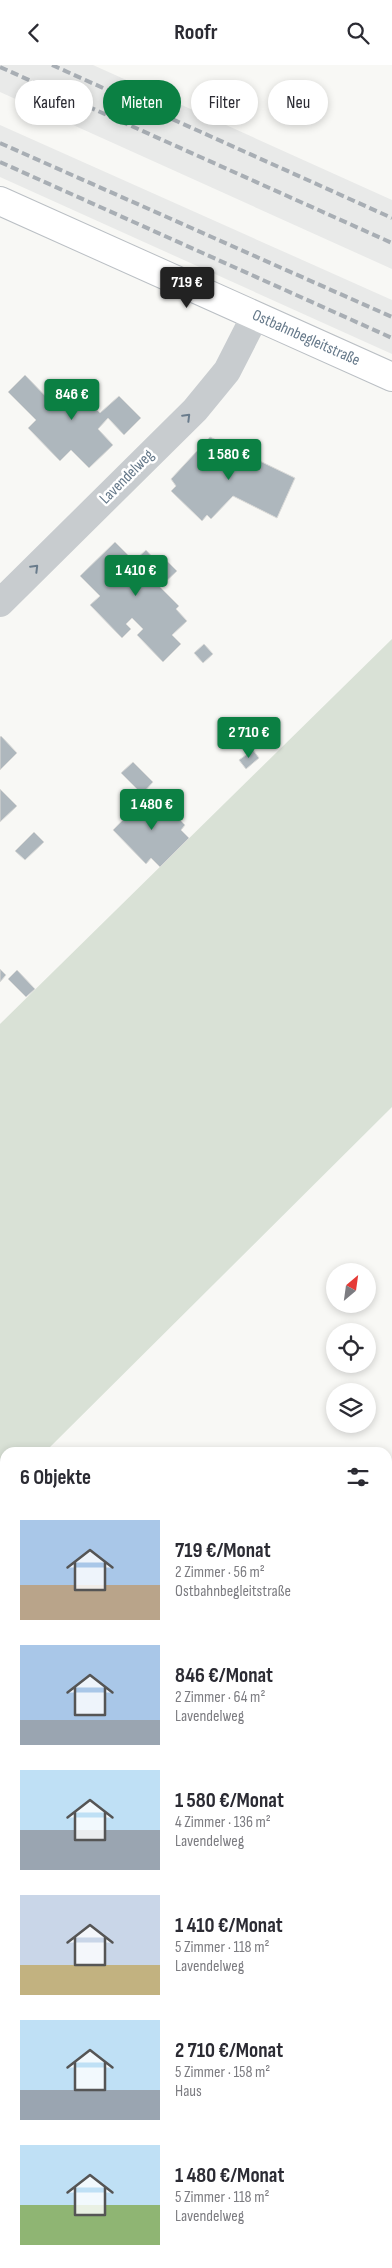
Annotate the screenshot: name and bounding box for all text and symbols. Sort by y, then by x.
icon: back [20,19,48,47]
text: Roofr [174,19,218,46]
icon: search [344,19,372,47]
chip: Kaufen [15,80,93,125]
chip: Mieten [103,80,181,125]
chip: Filter [191,80,258,125]
chip: Neu [268,80,328,125]
pin: 719 € [152,267,222,309]
text: 719 € [171,273,203,292]
street label: Ostbahnbegleitstraße [249,306,363,370]
pin: 846 € [37,379,107,421]
text: 846 € [55,385,89,404]
one-way arrow [182,414,191,423]
pin: 1 580 € [183,439,275,481]
text: 1 580 € [208,445,250,464]
street label: Lavendelweg [96,446,158,508]
pin: 1 410 € [90,555,182,597]
text: 1 410 € [116,561,156,580]
one-way arrow [29,565,38,574]
pin: 2 710 € [203,717,295,759]
text: 2 710 € [228,723,270,742]
pin: 1 480 € [106,789,198,831]
text: 1 480 € [131,795,173,814]
north arrow [326,1263,376,1313]
map controls [326,1263,376,1433]
button: locate [326,1323,376,1373]
button: layers [326,1383,376,1433]
icon: filters [344,1463,372,1491]
text: 6 Objekte [20,1465,91,1490]
text: 719 €/Monat [175,1538,271,1563]
icon: home [60,1540,120,1600]
text: 2 Zimmer · 56 m² [175,1563,265,1582]
text: Ostbahnbegleitstraße [175,1582,291,1601]
text: 846 €/Monat [175,1663,273,1688]
icon: home [60,1665,120,1725]
text: 2 Zimmer · 64 m² [175,1688,265,1707]
text: Lavendelweg [175,1707,244,1726]
text: 1 580 €/Monat [175,1788,284,1813]
icon: home [60,1790,120,1850]
text: 4 Zimmer · 136 m² [175,1813,271,1832]
text: Lavendelweg [175,1832,244,1851]
text: 1 410 €/Monat [175,1913,283,1938]
icon: home [60,1915,120,1975]
text: 5 Zimmer · 118 m² [175,1938,269,1957]
text: Lavendelweg [175,1957,244,1976]
text: 2 710 €/Monat [175,2038,283,2063]
icon: home [60,2040,120,2100]
text: 5 Zimmer · 158 m² [175,2063,270,2082]
text: Haus [175,2082,202,2101]
text: 1 480 €/Monat [175,2163,284,2188]
icon: home [60,2165,120,2225]
text: 5 Zimmer · 118 m² [175,2188,269,2207]
text: Lavendelweg [175,2207,244,2226]

